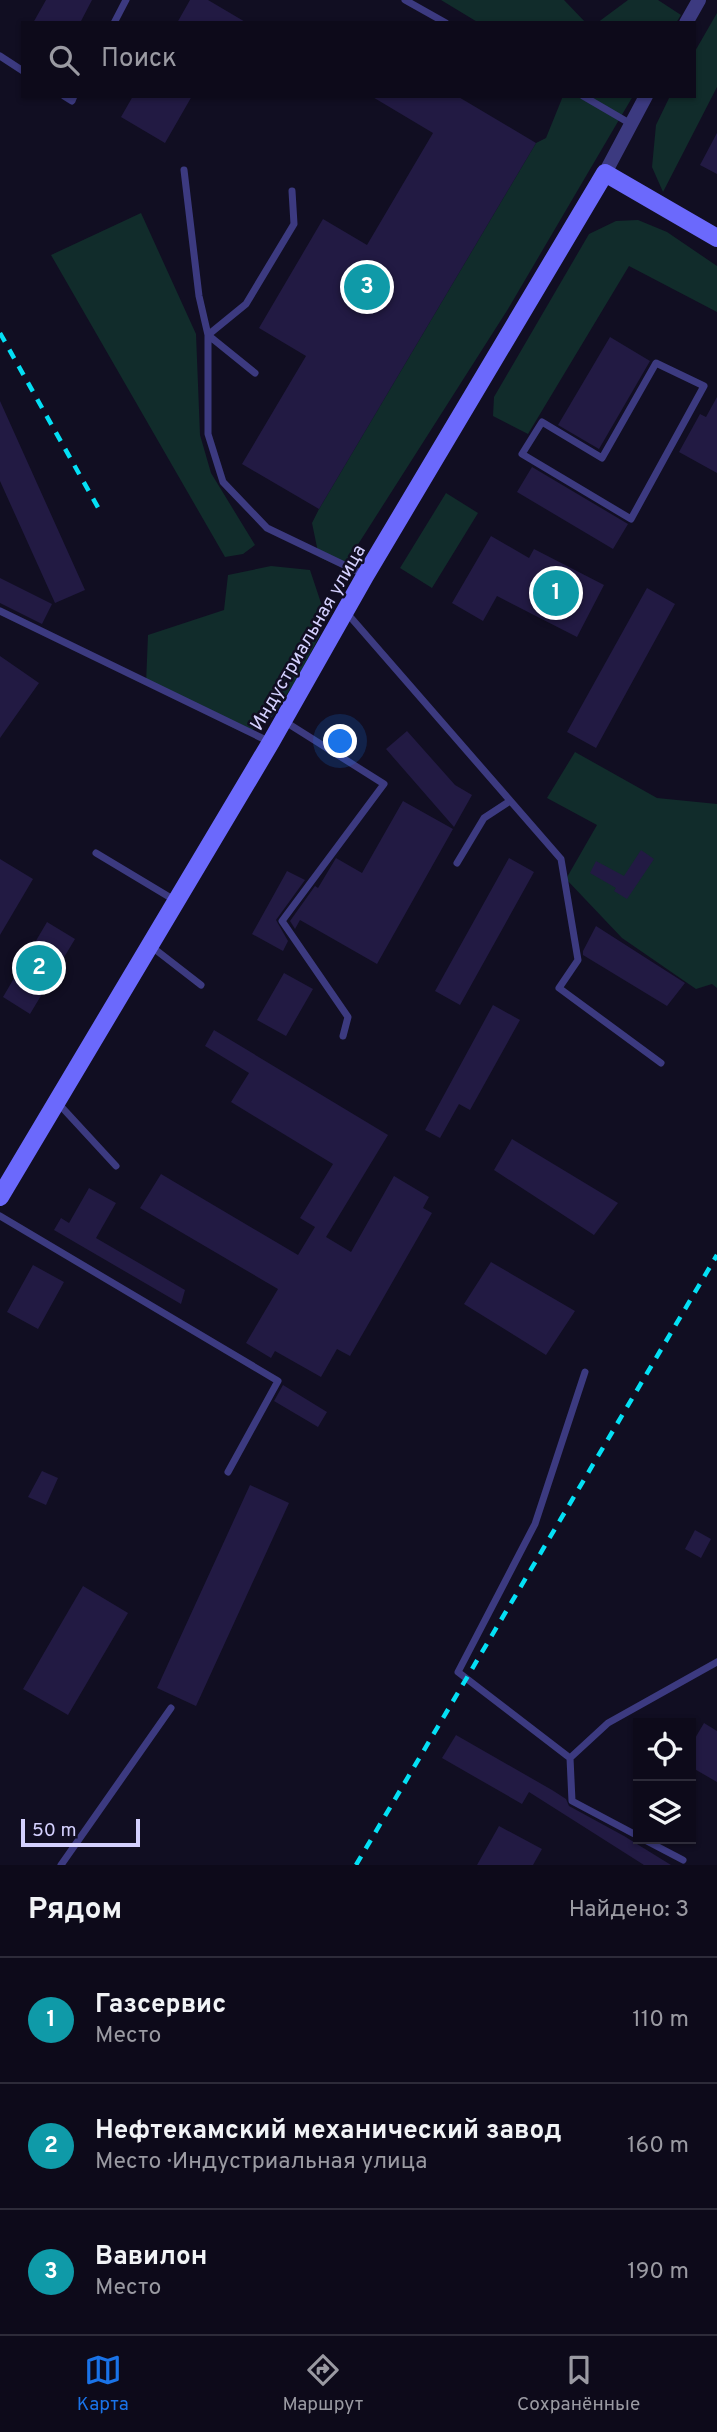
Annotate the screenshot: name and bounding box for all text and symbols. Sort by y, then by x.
search box [21,21,696,98]
icon: search [45,41,83,79]
text: Поиск [101,43,177,76]
pin: 3 [344,261,390,313]
street label: Индустриальная улица [246,541,372,735]
pin: 1 [533,567,579,619]
your location [323,724,357,758]
pin: 2 [16,942,62,994]
map controls [633,1718,696,1844]
button: locate [633,1718,696,1781]
button: layers [633,1781,696,1844]
scale bar [21,1816,140,1848]
text: 50 m [32,1819,77,1843]
text: Рядом [28,1892,122,1929]
text: Найдено: 3 [569,1896,689,1925]
text: Газсервис [95,1989,226,2022]
text: 1 [46,2006,56,2035]
text: 110 m [632,2006,689,2035]
text: Место [95,2022,161,2051]
text: Нефтекамский механический завод [95,2115,562,2148]
text: 2 [44,2132,58,2161]
text: 160 m [627,2132,689,2161]
text: Место · Индустриальная улица [95,2148,427,2177]
text: Вавилон [95,2241,207,2274]
text: 3 [44,2258,58,2287]
text: 190 m [627,2258,689,2287]
text: Место [95,2274,161,2303]
tab: Карта [77,2351,129,2417]
tab: Маршрут [282,2351,363,2417]
tab: Сохранённые [517,2351,640,2417]

